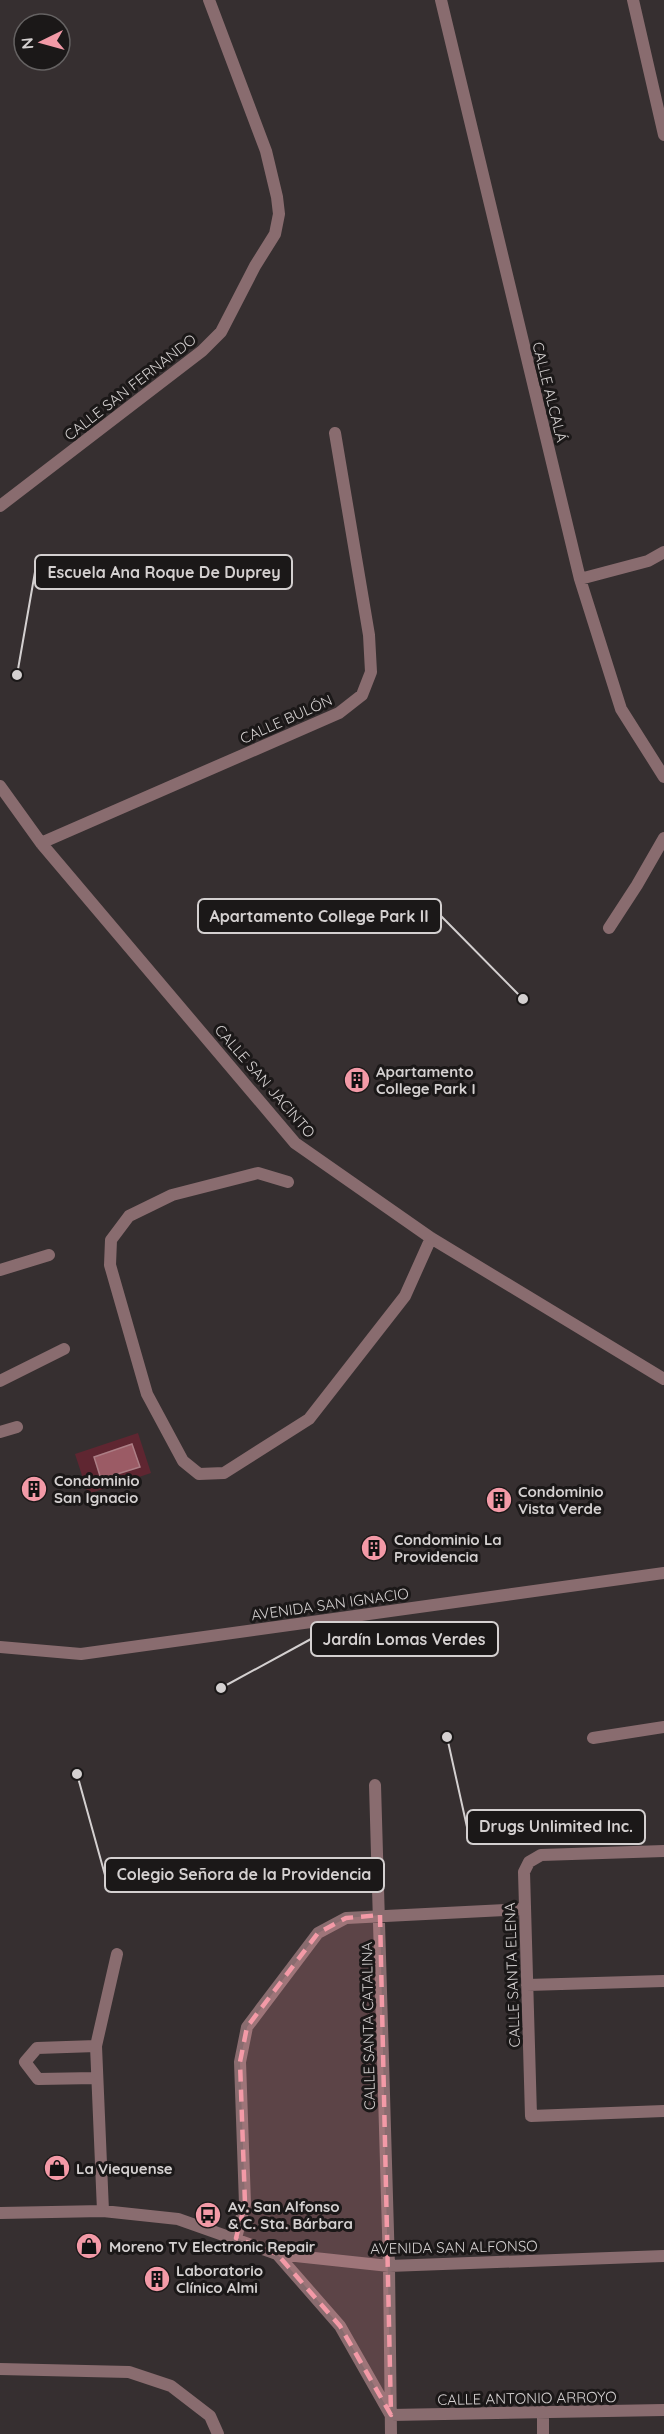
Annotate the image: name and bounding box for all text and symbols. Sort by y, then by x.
north arrow [12,12,72,72]
text: N [17,37,38,50]
street label: CALLE SAN FERNANDO [60,330,200,444]
street label: CALLE ALCALÁ [528,340,572,444]
callout: Escuela Ana Roque De Duprey [35,555,292,589]
text: Escuela Ana Roque De Duprey [47,562,281,582]
street label: CALLE BULÓN [237,690,335,748]
callout: Apartamento College Park II [198,899,441,933]
text: Apartamento College Park II [209,906,429,926]
street label: CALLE SAN JACINTO [211,1020,319,1142]
place label: Apartamento College Park I [376,1062,476,1098]
building icon: Apartamento College Park I [342,1065,372,1095]
place label: Condominio San Ignacio [54,1471,140,1507]
building icon: Condominio San Ignacio [19,1474,49,1504]
place label: Condominio Vista Verde [518,1482,604,1518]
building icon: Condominio Vista Verde [484,1485,514,1515]
place label: Condominio La Providencia [394,1530,502,1566]
building icon: Condominio La Providencia [359,1533,389,1563]
street label: AVENIDA SAN IGNACIO [250,1584,410,1624]
callout: Jardín Lomas Verdes [311,1622,498,1656]
text: Jardín Lomas Verdes [323,1629,486,1649]
callout: Drugs Unlimited Inc. [467,1810,645,1844]
text: Drugs Unlimited Inc. [479,1816,633,1836]
callout: Colegio Señora de la Providencia [105,1858,384,1892]
text: Colegio Señora de la Providencia [117,1864,371,1884]
street label: CALLE SANTA ELENA [500,1902,524,2048]
street label: CALLE SANTA CATALINA [357,1941,379,2110]
shop icon: La Viequense [42,2153,72,2183]
place label: La Viequense [76,2159,173,2178]
place label: Av. San Alfonso & C. Sta. Bárbara [228,2197,353,2233]
bus stop icon: Av. San Alfonso & C. Sta. Bárbara [193,2200,223,2230]
shop icon: Moreno TV Electronic Repair [74,2231,104,2261]
street label: AVENIDA SAN ALFONSO [370,2236,538,2258]
place label: Moreno TV Electronic Repair [109,2237,316,2256]
place label: Laboratorio Clínico Almi [176,2261,263,2297]
building icon: Laboratorio Clínico Almi [142,2264,172,2294]
street label: CALLE ANTONIO ARROYO [437,2387,617,2409]

